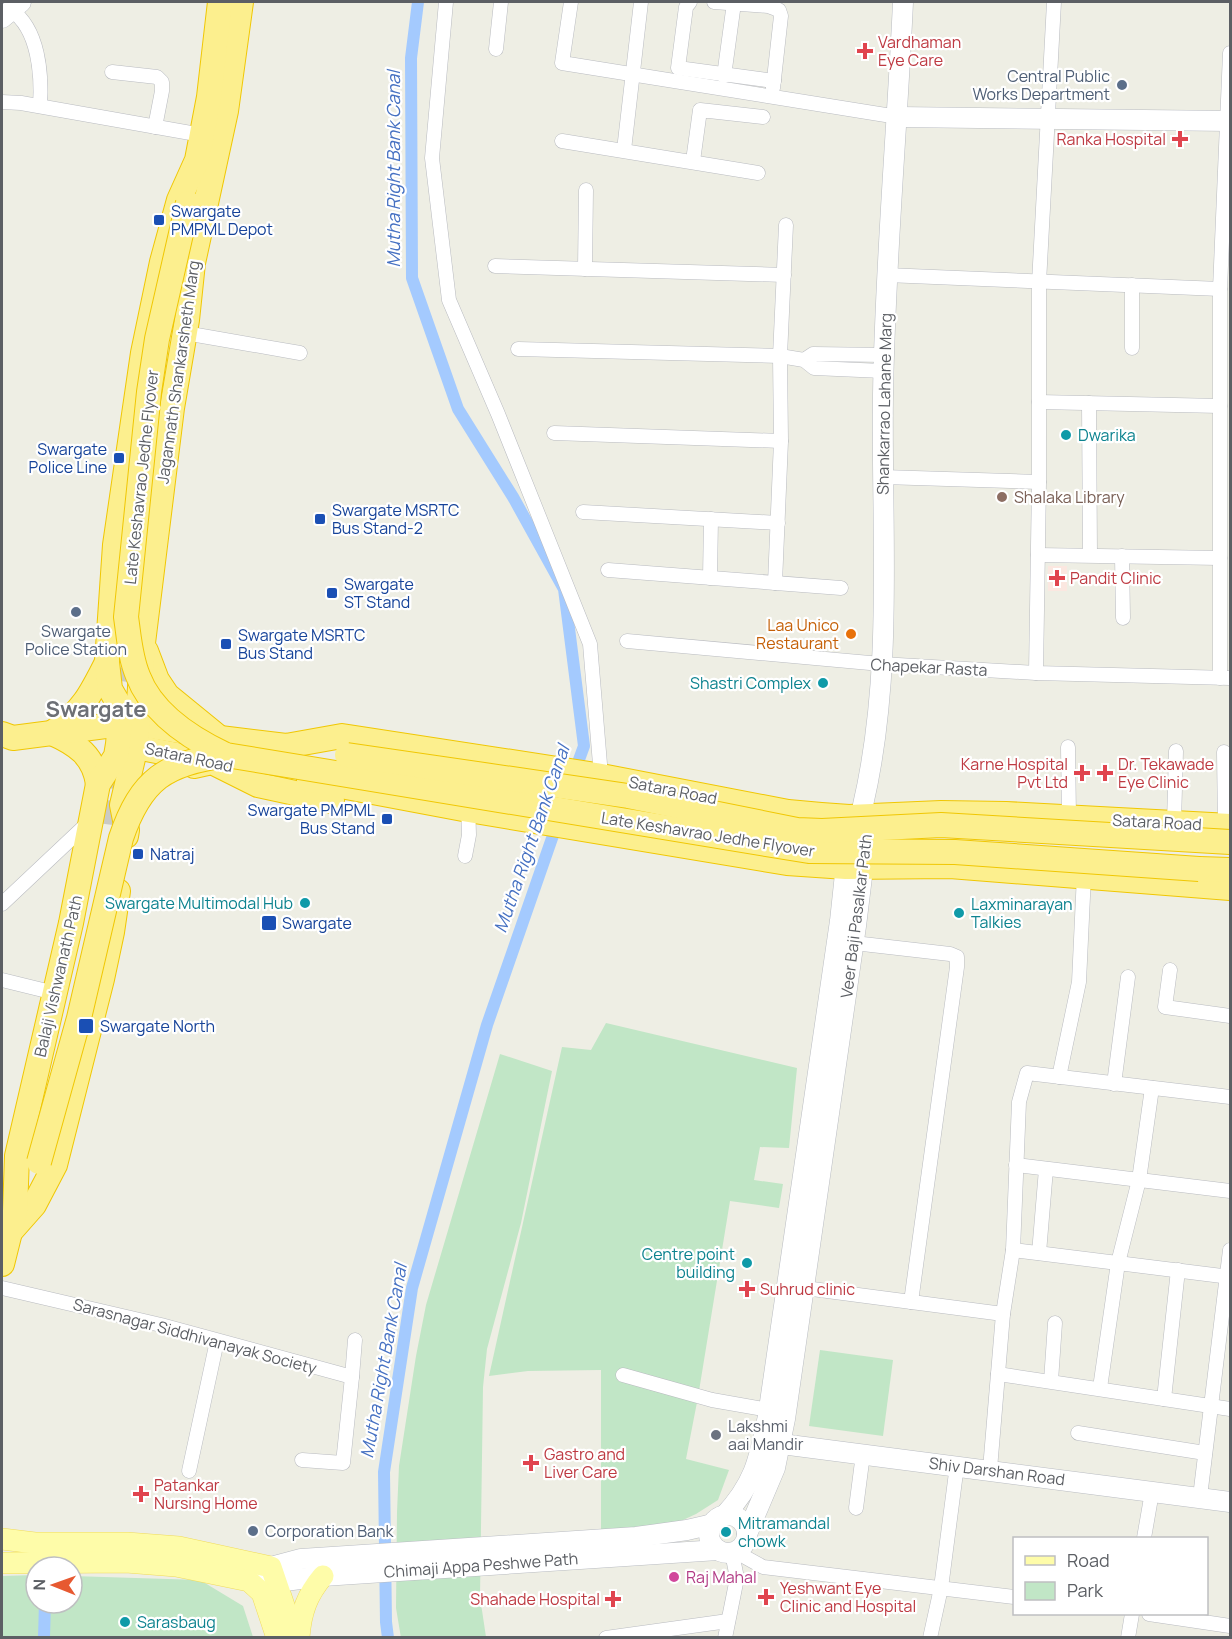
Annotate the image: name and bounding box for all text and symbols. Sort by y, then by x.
place label: Vardhaman Eye Care [878,31,961,71]
marker: Vardhaman Eye Care [856,42,874,60]
place label: Central Public Works Department [972,65,1110,105]
water label: Mutha Right Bank Canal [381,68,405,268]
marker: Central Public Works Department [1115,78,1129,92]
place label: Ranka Hospital [1057,128,1166,150]
marker: Ranka Hospital [1171,130,1189,148]
place label: Swargate PMPML Depot [171,200,273,240]
marker: Swargate PMPML Depot [152,213,166,227]
street label: Jagannath Shankarsheth Marg [151,259,205,485]
street label: Shankarrao Lahane Marg [871,313,897,495]
street label: Late Keshavrao Jedhe Flyover [119,368,163,585]
place label: Dwarika [1078,424,1136,446]
marker: Dwarika [1059,428,1073,442]
place label: Swargate Police Line [29,438,107,478]
marker: Swargate Police Line [112,451,126,465]
place label: Shalaka Library [1014,486,1125,508]
marker: Shalaka Library [995,490,1009,504]
place label: Swargate MSRTC Bus Stand-2 [332,499,459,539]
marker: Swargate MSRTC Bus Stand-2 [313,512,327,526]
place label: Pandit Clinic [1070,567,1162,589]
marker: Pandit Clinic [1048,569,1066,587]
place label: Swargate ST Stand [344,573,414,613]
marker: Swargate ST Stand [325,586,339,600]
marker: Swargate Police Station [69,605,83,619]
place label: Laa Unico Restaurant [756,614,839,654]
place label: Swargate Police Station [25,620,127,660]
place label: Swargate MSRTC Bus Stand [238,624,365,664]
marker: Laa Unico Restaurant [844,627,858,641]
marker: Swargate MSRTC Bus Stand [219,637,233,651]
street label: Chapekar Rasta [870,653,988,681]
place label: Shastri Complex [690,672,812,694]
marker: Shastri Complex [816,676,830,690]
district label: Swargate [46,694,146,724]
street label: Satara Road [143,737,235,777]
water label: Mutha Right Bank Canal [488,739,575,936]
place label: Karne Hospital Pvt Ltd [961,753,1068,793]
place label: Dr. Tekawade Eye Clinic [1118,753,1214,793]
marker: Karne Hospital Pvt Ltd [1073,764,1091,782]
marker: Dr. Tekawade Eye Clinic [1096,764,1114,782]
street label: Satara Road [627,771,719,809]
place label: Swargate PMPML Bus Stand [248,799,375,839]
street label: Late Keshavrao Jedhe Flyover [600,806,817,862]
street label: Satara Road [1112,809,1202,835]
marker: Swargate PMPML Bus Stand [380,812,394,826]
street label: Veer Baji Pasalkar Path [835,833,877,999]
place label: Natraj [150,843,195,865]
marker: Natraj [131,847,145,861]
place label: Swargate Multimodal Hub [105,892,293,914]
street label: Balaji Vishwanath Path [29,893,87,1059]
place label: Laxminarayan Talkies [971,893,1073,933]
marker: Swargate Multimodal Hub [298,896,312,910]
marker: Laxminarayan Talkies [952,906,966,920]
place label: Swargate [282,912,352,934]
marker: Swargate [260,914,278,932]
place label: Swargate North [100,1015,215,1037]
marker: Swargate North [77,1017,95,1035]
place label: Centre point building [642,1243,735,1283]
marker: Centre point building [740,1256,754,1270]
water label: Mutha Right Bank Canal [354,1259,412,1460]
place label: Suhrud clinic [760,1278,855,1300]
marker: Suhrud clinic [738,1280,756,1298]
street label: Sarasnagar Siddhivanayak Society [71,1293,320,1379]
place label: Lakshmi aai Mandir [728,1415,804,1455]
marker: Lakshmi aai Mandir [709,1428,723,1442]
place label: Gastro and Liver Care [544,1443,625,1483]
street label: Shiv Darshan Road [928,1452,1066,1490]
marker: Gastro and Liver Care [522,1454,540,1472]
place label: Patankar Nursing Home [154,1474,258,1514]
marker: Patankar Nursing Home [132,1485,150,1503]
place label: Mitramandal chowk [738,1512,830,1552]
place label: Corporation Bank [265,1520,394,1542]
marker: Corporation Bank [246,1524,260,1538]
marker: Mitramandal chowk [719,1525,733,1539]
legend [1013,1537,1208,1615]
street label: Chimaji Appa Peshwe Path [383,1547,579,1583]
text: Road [1067,1548,1110,1572]
north arrow [24,1555,84,1615]
place label: Raj Mahal [686,1566,757,1588]
marker: Raj Mahal [667,1570,681,1584]
place label: Yeshwant Eye Clinic and Hospital [780,1577,916,1617]
text: Park [1067,1578,1104,1602]
text: N [28,1579,50,1591]
place label: Shahade Hospital [470,1588,600,1610]
marker: Yeshwant Eye Clinic and Hospital [757,1588,775,1606]
marker: Shahade Hospital [604,1590,622,1608]
place label: Sarasbaug [137,1611,216,1633]
marker: Sarasbaug [118,1615,132,1629]

